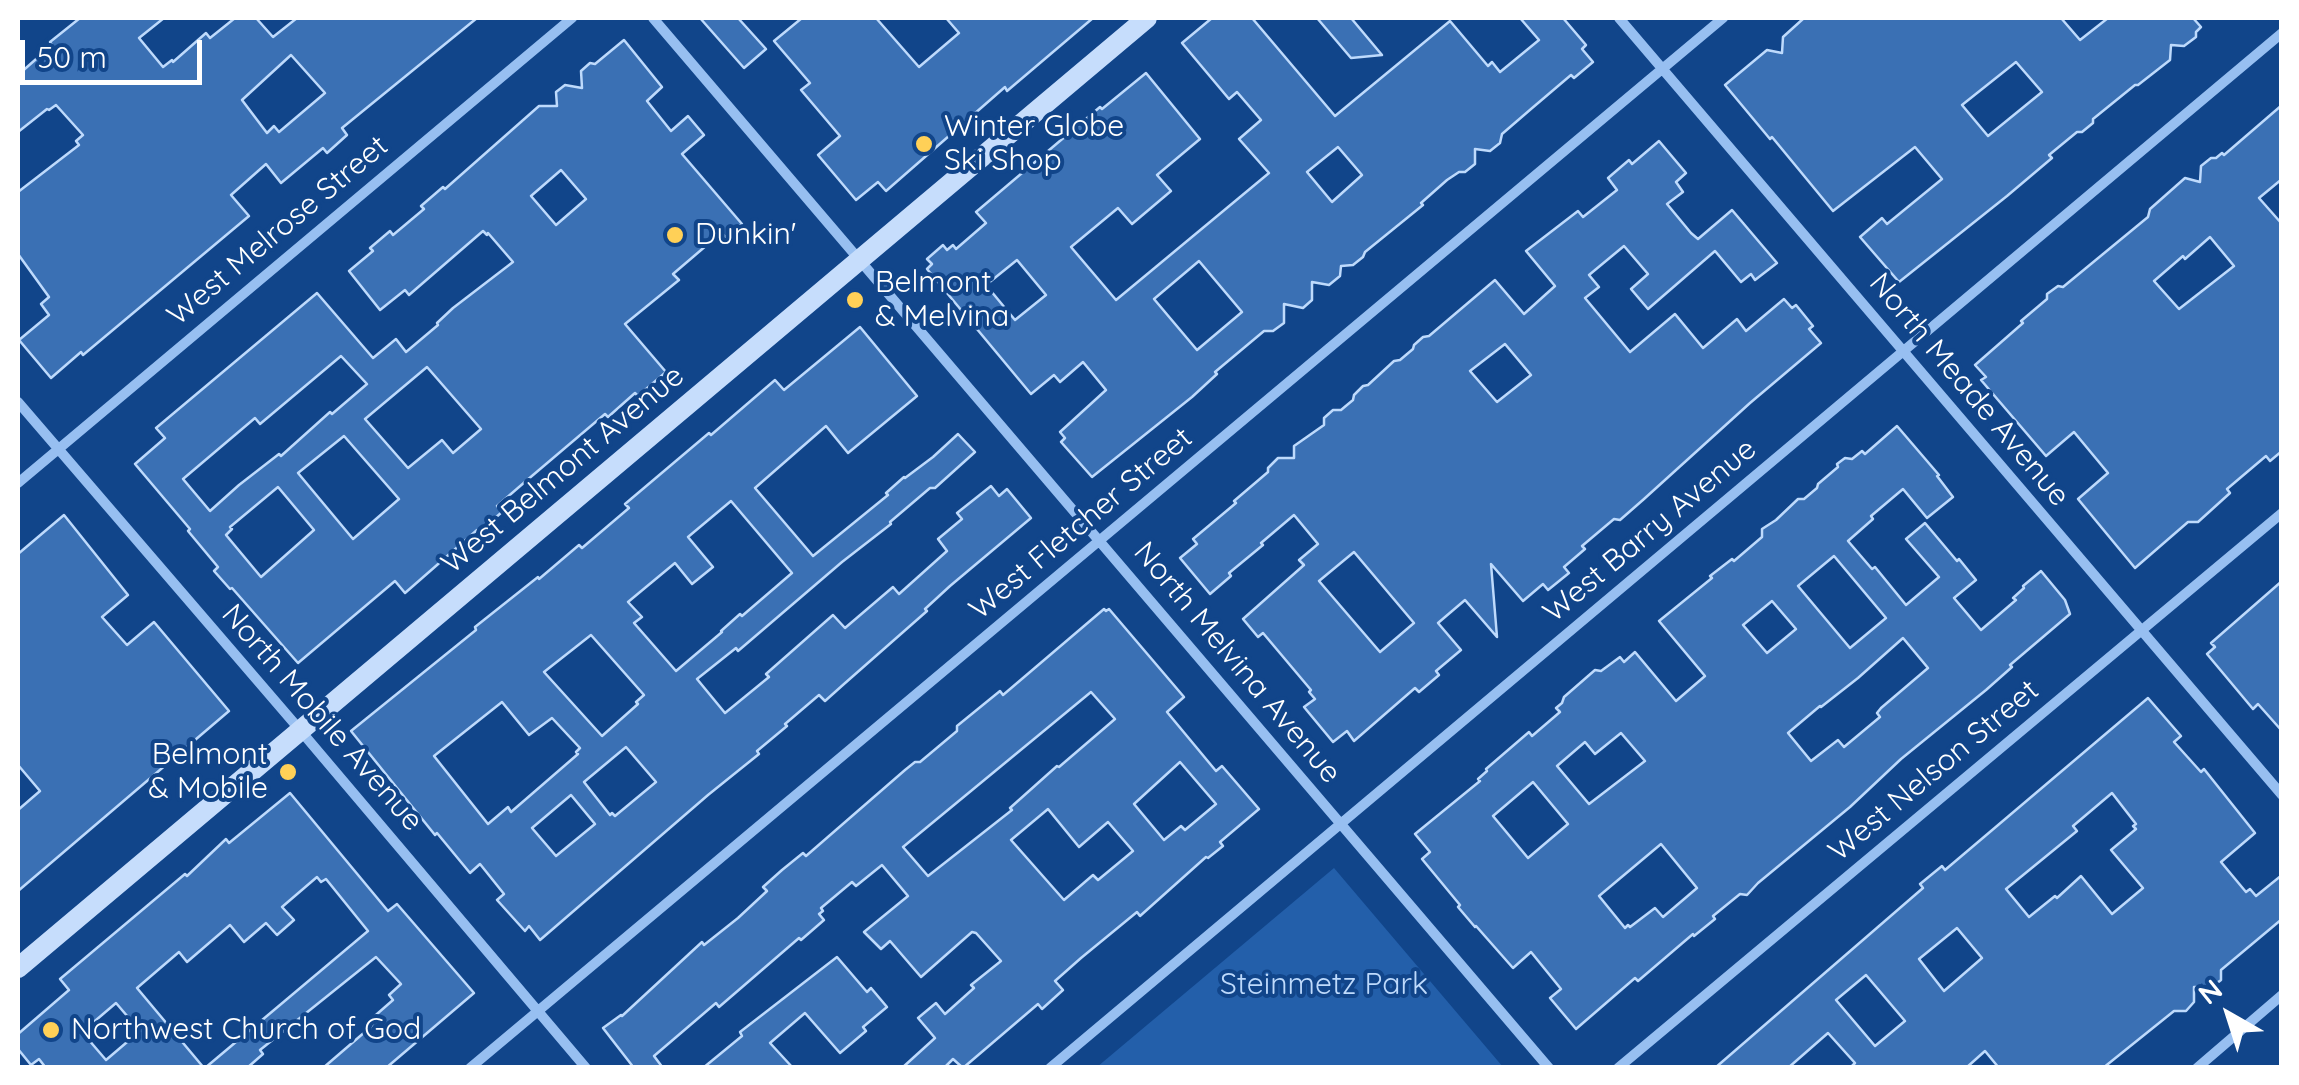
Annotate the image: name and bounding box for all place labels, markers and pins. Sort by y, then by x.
place label: Winter Globe Ski Shop [944,109,1124,180]
marker: Winter Globe Ski Shop [913,133,935,155]
place label: Dunkin' [695,217,797,253]
marker: Dunkin' [664,224,686,246]
place label: Belmont & Melvina [875,265,1009,336]
marker: Belmont & Melvina [844,289,866,311]
place label: Belmont & Mobile [148,737,268,808]
marker: Belmont & Mobile [277,761,299,783]
place label: Northwest Church of God [71,1012,421,1048]
marker: Northwest Church of God [40,1019,62,1041]

